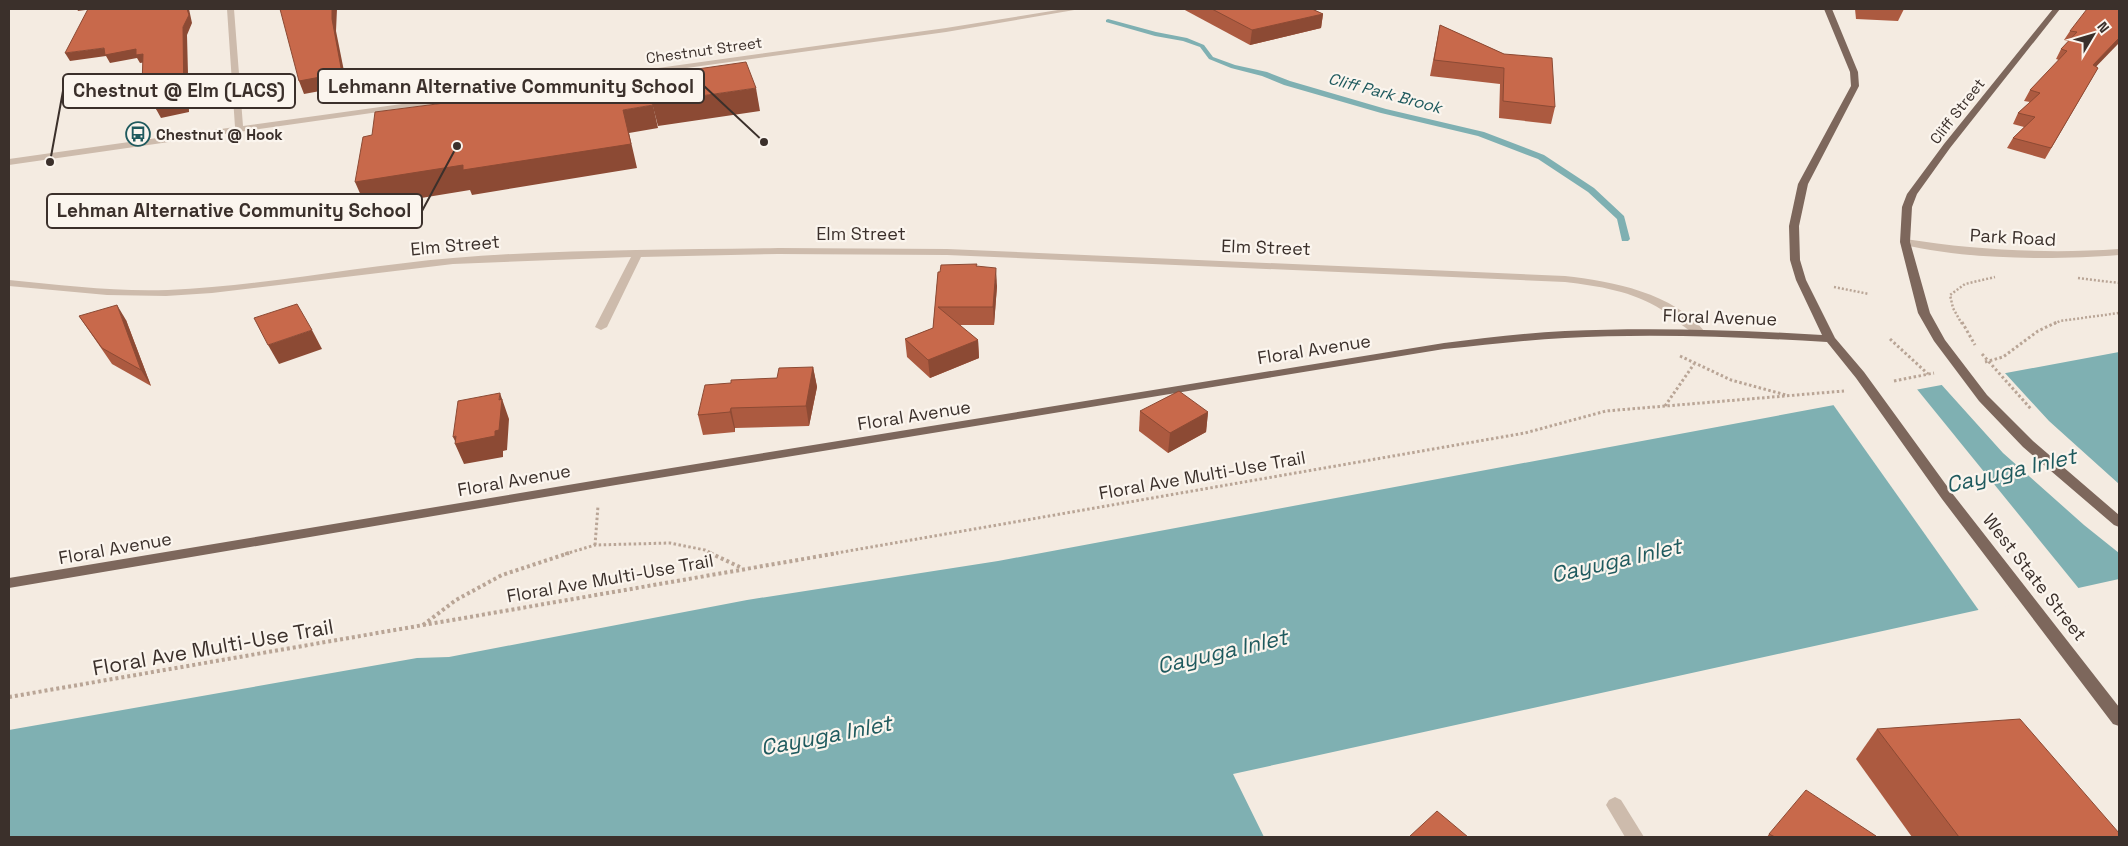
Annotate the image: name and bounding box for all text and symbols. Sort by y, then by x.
north arrow [2068,10,2118,60]
text: N [2093,18,2113,36]
street label: Chestnut Street [645,32,763,68]
water label: Cliff Park Brook [1326,68,1446,119]
callout: Lehmann Alternative Community School [318,69,704,103]
callout: Chestnut @ Elm (LACS) [63,74,295,108]
text: Lehmann Alternative Community School [328,74,694,99]
street label: Cliff Street [1925,74,1989,148]
text: Chestnut @ Elm (LACS) [73,78,285,103]
bus stop icon: Chestnut @ Hook [125,121,151,147]
place label: Chestnut @ Hook [156,125,283,144]
callout: Lehman Alternative Community School [47,194,422,228]
text: Lehman Alternative Community School [57,198,411,223]
street label: Elm Street [816,222,906,245]
street label: Park Road [1969,223,2057,251]
street label: Elm Street [409,230,501,260]
street label: Elm Street [1221,234,1311,260]
street label: Floral Avenue [1662,304,1778,330]
street label: Floral Avenue [1256,329,1372,369]
street label: Floral Avenue [856,395,972,435]
water label: Cayuga Inlet [1943,441,2081,499]
street label: Floral Ave Multi-Use Trail [1097,445,1307,505]
street label: Floral Avenue [456,459,572,501]
street label: West State Street [1978,509,2092,645]
street label: Floral Avenue [57,527,173,569]
water label: Cayuga Inlet [1548,531,1686,589]
street label: Floral Ave Multi-Use Trail [505,548,715,608]
street label: Floral Ave Multi-Use Trail [90,612,336,682]
water label: Cayuga Inlet [1154,622,1292,680]
water label: Cayuga Inlet [758,708,896,761]

